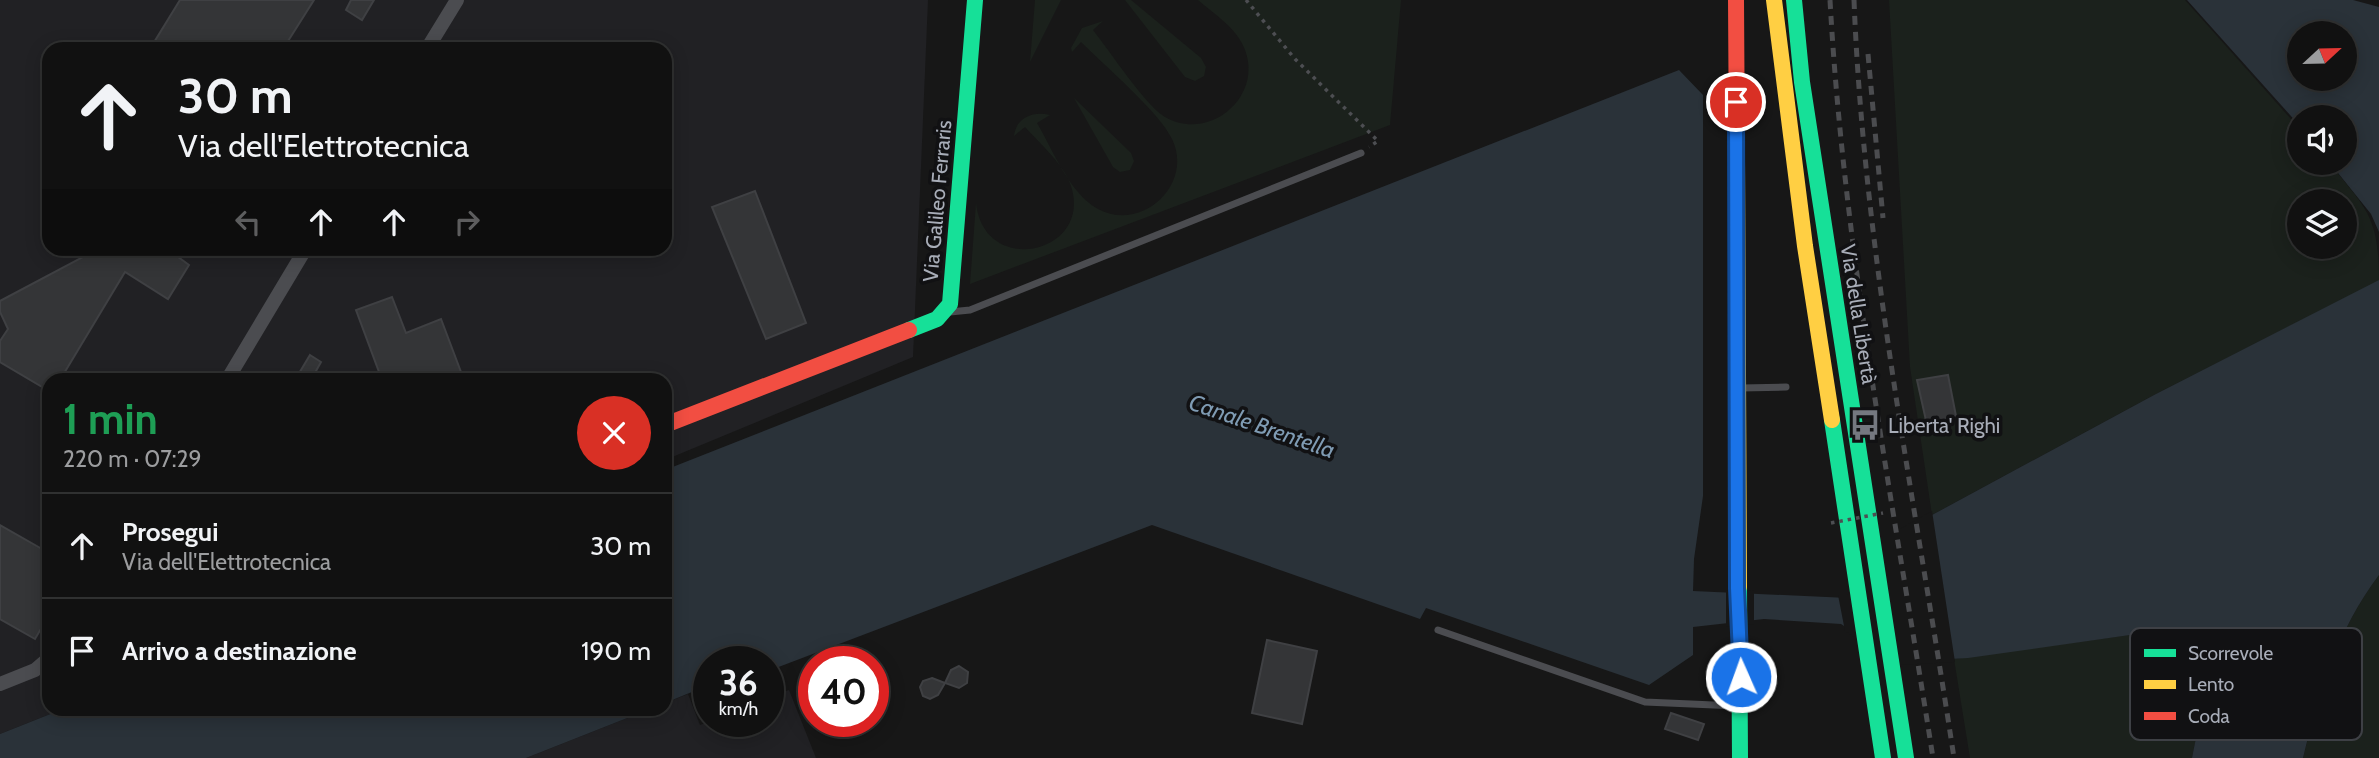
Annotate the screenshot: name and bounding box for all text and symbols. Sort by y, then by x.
north arrow [2287,21,2357,91]
map controls [2287,21,2357,259]
text: 30 m [178,66,293,125]
icon: ahead [63,70,154,161]
pin [1706,72,1766,132]
icon: arrive [1717,83,1755,121]
button: sound [2287,105,2357,175]
street label: Via Galileo Ferraris [917,119,957,283]
text: Via dell'Elettrotecnica [178,126,469,165]
button: layers [2287,189,2357,259]
icon: left [229,203,267,241]
icon: ahead [302,203,340,241]
icon: ahead [375,203,413,241]
icon: right [448,203,486,241]
street label: Via della Libertà [1836,242,1882,386]
water label: Canale Brentella [1185,388,1339,464]
text: 1 min [63,393,158,445]
button: close [577,396,651,470]
bus stop icon: Liberta' Righi [1848,408,1882,442]
place label: Liberta' Righi [1888,413,2000,438]
text: 220 m · 07:29 [63,445,202,473]
text: Prosegui [122,516,218,548]
icon: ahead [63,527,101,565]
text: 30 m [590,530,651,562]
text: Via dell'Elettrotecnica [122,548,331,576]
legend [2130,628,2362,740]
icon: arrive [63,632,101,670]
text: Arrivo a destinazione [122,635,357,667]
text: 190 m [581,635,651,667]
position arrow [1704,640,1778,714]
text: Scorrevole [2188,642,2273,665]
speed limit sign: 40 [798,646,889,737]
text: 36 [719,661,758,704]
text: Lento [2188,673,2234,696]
text: km/h [719,698,758,720]
text: Coda [2188,705,2230,728]

